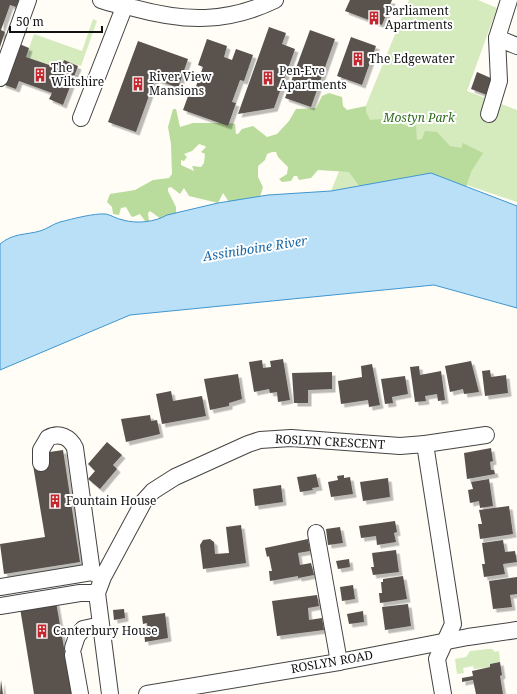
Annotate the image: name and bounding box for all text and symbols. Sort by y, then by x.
place label: Parliament Apartments [385,2,453,33]
scale bar [10,8,102,34]
building icon: Parliament Apartments [366,10,382,26]
text: 50 m [16,13,44,30]
place label: The Edgewater [369,50,455,67]
building icon: The Edgewater [350,51,366,67]
place label: The Wiltshire [51,59,104,90]
place label: Pen-Eve Apartments [279,62,347,93]
building icon: The Wiltshire [32,67,48,83]
place label: River View Mansions [149,68,212,99]
building icon: Pen-Eve Apartments [260,70,276,86]
building icon: River View Mansions [130,76,146,92]
park label: Mostyn Park [382,109,456,126]
water label: Assiniboine River [201,231,309,265]
street label: ROSLYN CRESCENT [275,430,386,453]
place label: Fountain House [66,492,156,509]
building icon: Fountain House [47,493,63,509]
place label: Canterbury House [53,622,158,639]
building icon: Canterbury House [34,623,50,639]
street label: ROSLYN ROAD [290,646,375,677]

